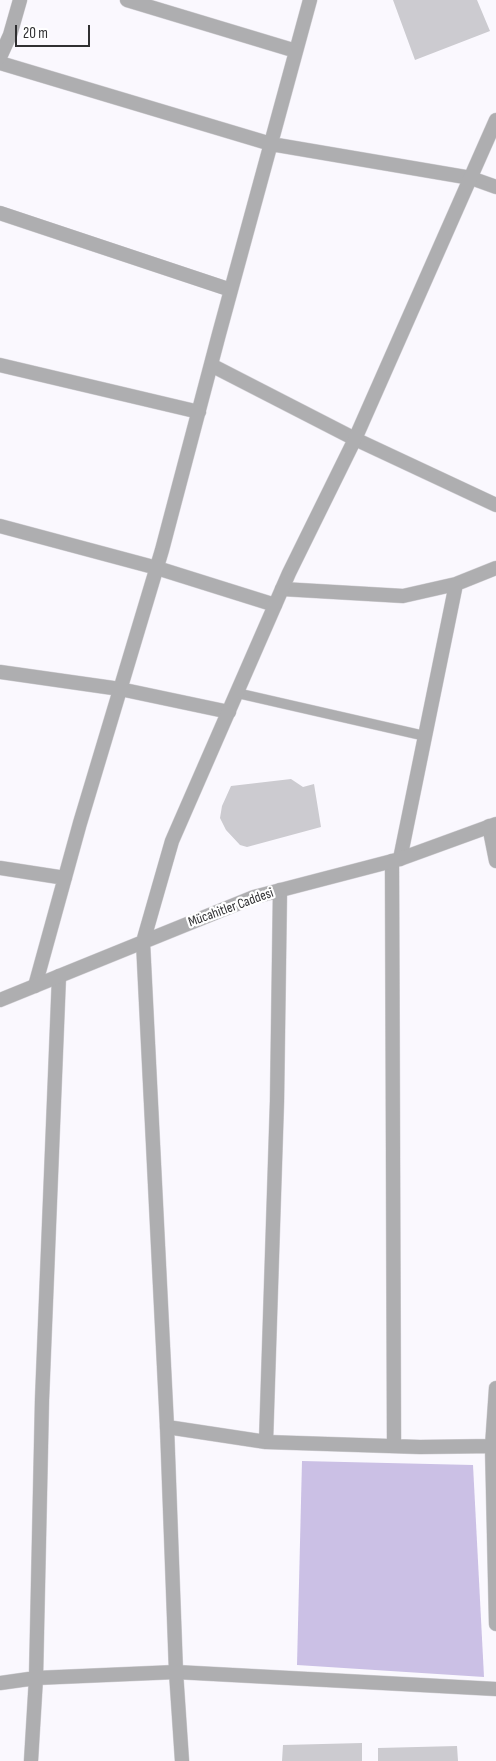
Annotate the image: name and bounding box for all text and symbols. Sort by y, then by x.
scale bar [18,15,92,47]
text: 20 m [23,24,48,43]
street label: Mücahitler Caddesi [186,885,276,931]

